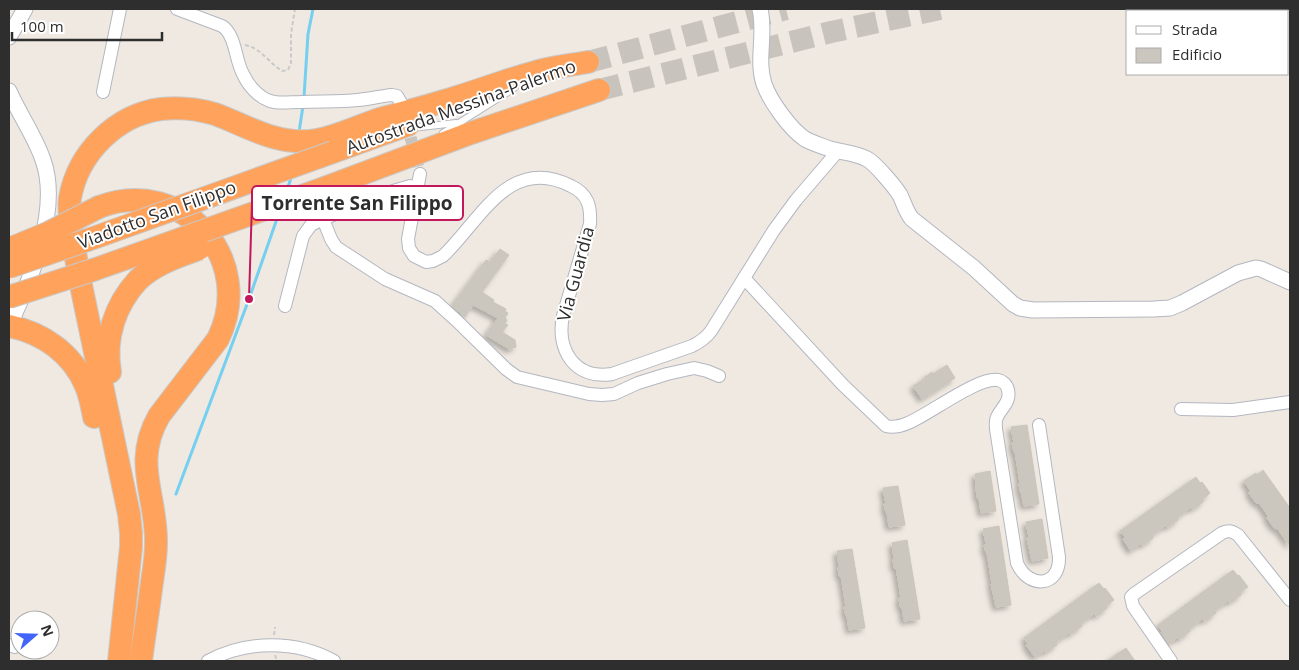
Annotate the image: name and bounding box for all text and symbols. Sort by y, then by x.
scale bar [12,10,162,42]
legend [1126,10,1289,75]
text: 100 m [20,16,64,36]
text: Strada [1172,19,1218,39]
text: Edificio [1172,44,1222,64]
street label: Autostrada Messina-Palermo [342,53,579,159]
street label: Viadotto San Filippo [74,174,239,254]
callout: Torrente San Filippo [252,186,463,220]
text: Torrente San Filippo [261,190,453,216]
street label: Via Guardia [551,224,599,324]
north arrow [10,610,60,660]
text: N [37,622,59,639]

